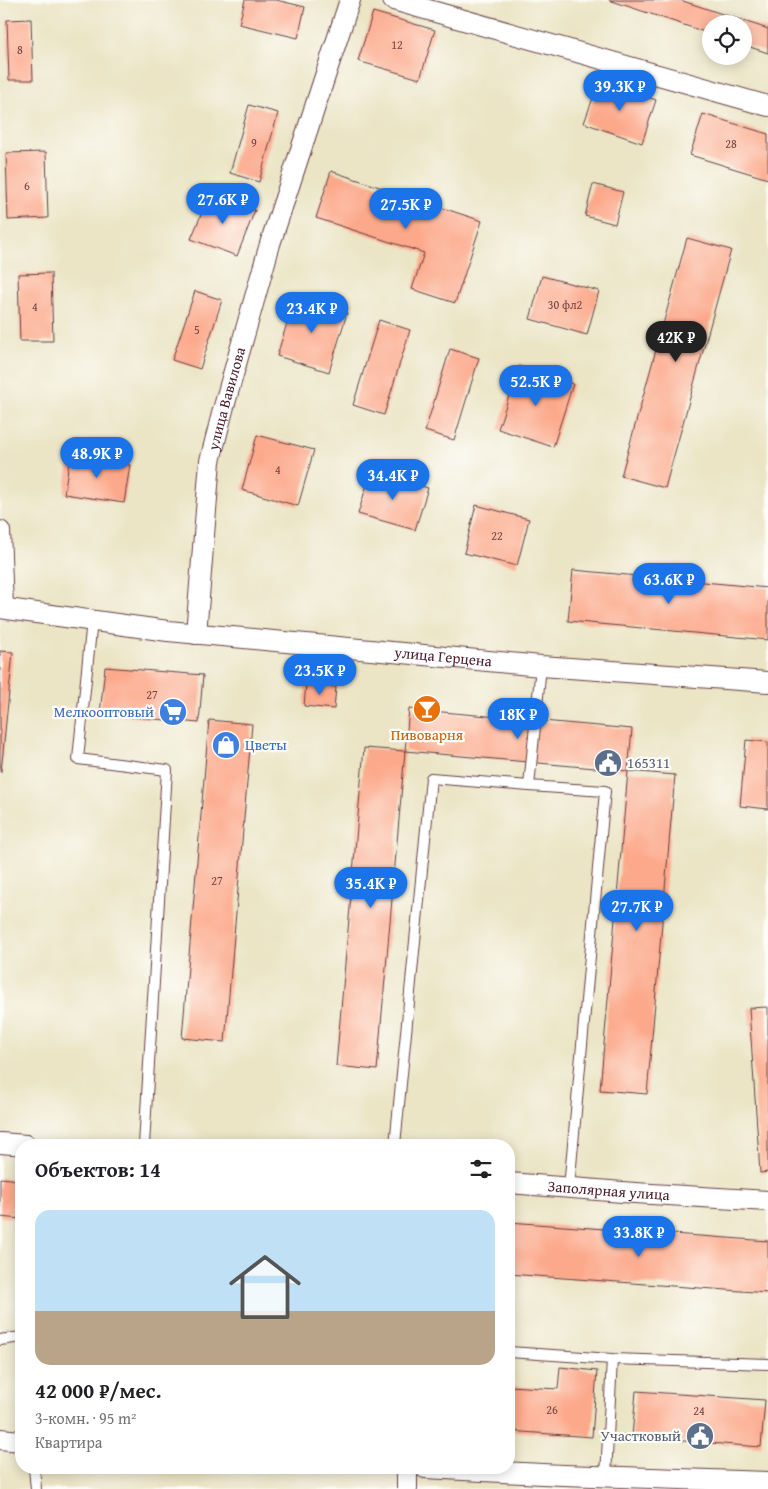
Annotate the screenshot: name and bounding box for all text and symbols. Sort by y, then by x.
map controls [702,15,752,65]
button: locate [702,15,752,65]
house number: 12 [391,36,403,53]
house number: 8 [17,41,23,58]
pin: 39.3K ₽ [574,70,666,112]
text: 39.3K ₽ [594,74,646,98]
house number: 9 [251,134,257,151]
house number: 28 [725,135,737,152]
house number: 6 [24,177,30,194]
pin: 27.6K ₽ [177,182,269,225]
text: 27.6K ₽ [197,187,249,211]
pin: 27.5K ₽ [360,188,452,230]
text: 27.5K ₽ [380,192,432,216]
pin: 23.4K ₽ [266,292,358,334]
text: 23.4K ₽ [286,296,338,320]
house number: 30 фл2 [548,296,583,313]
house number: 4 [32,298,38,315]
pin: 42K ₽ [641,320,711,363]
house number: 5 [194,321,200,338]
text: 42K ₽ [657,325,695,349]
street label: улица Вавилова [202,344,251,453]
pin: 52.5K ₽ [490,364,582,407]
text: 52.5K ₽ [510,369,562,393]
pin: 48.9K ₽ [51,436,143,479]
text: 48.9K ₽ [71,441,123,465]
pin: 34.4K ₽ [347,458,439,501]
house number: 4 [275,461,281,478]
text: 34.4K ₽ [367,463,419,487]
house number: 22 [491,527,503,544]
pin: 63.6K ₽ [623,562,715,605]
text: 63.6K ₽ [643,567,695,591]
street label: улица Герцена [393,641,494,671]
pin: 23.5K ₽ [274,654,366,696]
text: 23.5K ₽ [294,658,346,682]
house number: 27 [146,686,158,703]
bar icon: Пивоварня [412,694,442,724]
supermarket icon: Мелкооптовый [158,697,188,727]
pin: 18K ₽ [483,698,553,740]
place label: Мелкооптовый [54,701,154,722]
text: 18K ₽ [499,702,537,726]
place label: Пивоварня [391,724,464,745]
shop icon: Цветы [211,730,241,760]
place label: Цветы [245,734,287,755]
public building icon: 165311 [593,748,623,778]
place label: 165311 [627,752,670,773]
pin: 35.4K ₽ [325,866,417,909]
text: 35.4K ₽ [345,871,397,895]
house number: 27 [211,872,223,889]
pin: 27.7K ₽ [591,890,683,932]
text: 27.7K ₽ [611,894,663,918]
text: Объектов: 14 [35,1154,161,1185]
icon: filters [467,1155,495,1183]
street label: Заполярная улица [547,1175,671,1205]
pin: 33.8K ₽ [593,1216,685,1258]
text: 33.8K ₽ [613,1220,665,1244]
icon: home [220,1242,310,1332]
text: 42 000 ₽/мес. [35,1375,161,1406]
house number: 26 [546,1401,558,1418]
house number: 24 [693,1402,705,1419]
text: 3-комн. · 95 m² [35,1406,136,1430]
public building icon: Участковый [685,1421,715,1451]
place label: Участковый [601,1425,681,1446]
text: Квартира [35,1430,102,1454]

